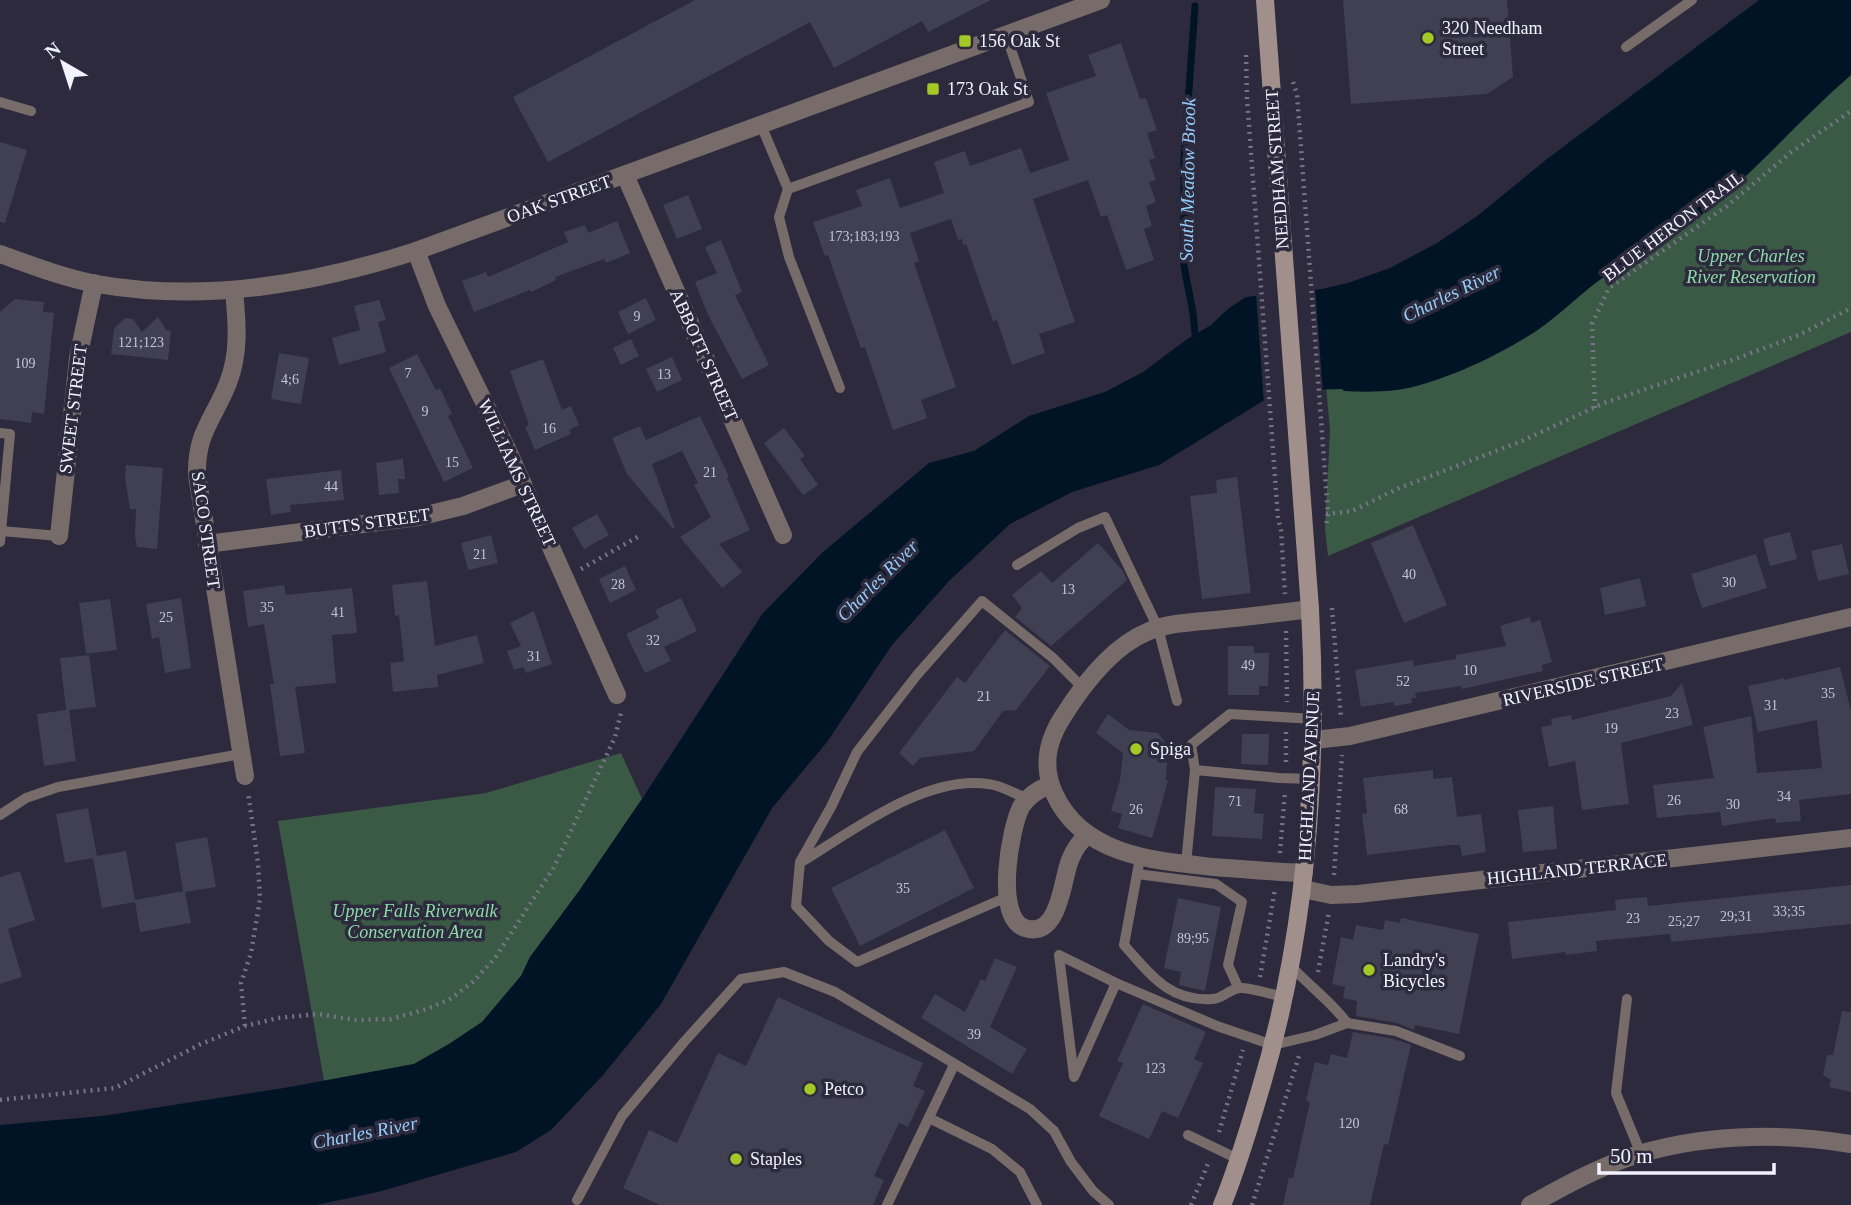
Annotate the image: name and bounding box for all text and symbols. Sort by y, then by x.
place label: 320 Needham Street [1442,18,1542,59]
north arrow [28,28,98,98]
marker: 320 Needham Street [1420,30,1436,46]
place label: 156 Oak St [979,31,1060,51]
marker: 156 Oak St [957,33,973,49]
text: N [41,38,65,63]
place label: 173 Oak St [947,79,1028,99]
marker: 173 Oak St [925,81,941,97]
street label: NEEDHAM STREET [1261,88,1293,250]
water label: South Meadow Brook [1176,97,1199,262]
street label: BLUE HERON TRAIL [1599,167,1747,285]
street label: OAK STREET [504,171,614,227]
house number: 173;183;193 [829,229,899,244]
park label: Upper Charles River Reservation [1685,246,1816,287]
water label: Charles River [1399,261,1504,326]
street label: ABBOTT STREET [666,286,742,424]
house number: 9 [634,309,641,324]
house number: 121;123 [118,335,164,350]
street label: SWEET STREET [55,343,91,475]
house number: 109 [15,356,36,371]
house number: 7 [405,366,412,381]
house number: 13 [657,367,671,382]
house number: 4;6 [281,372,299,387]
street label: WILLIAMS STREET [474,396,560,550]
house number: 9 [422,404,429,419]
house number: 16 [542,421,556,436]
house number: 15 [445,455,459,470]
house number: 21 [703,465,717,480]
street label: SACO STREET [188,470,224,590]
house number: 44 [324,479,338,494]
street label: BUTTS STREET [302,504,432,542]
water label: Charles River [832,535,923,625]
house number: 21 [473,547,487,562]
house number: 40 [1402,567,1416,582]
house number: 30 [1722,575,1736,590]
house number: 28 [611,577,625,592]
house number: 13 [1061,582,1075,597]
house number: 35 [260,600,274,615]
house number: 41 [331,605,345,620]
house number: 25 [159,610,173,625]
house number: 32 [646,633,660,648]
house number: 31 [527,649,541,664]
street label: RIVERSIDE STREET [1501,654,1665,710]
house number: 49 [1241,658,1255,673]
house number: 10 [1463,663,1477,678]
house number: 52 [1396,674,1410,689]
house number: 35 [1821,686,1835,701]
house number: 21 [977,689,991,704]
street label: HIGHLAND AVENUE [1295,691,1323,861]
house number: 31 [1764,698,1778,713]
house number: 23 [1665,706,1679,721]
house number: 19 [1604,721,1618,736]
place label: Spiga [1150,739,1191,759]
marker: Spiga [1128,741,1144,757]
house number: 34 [1777,789,1791,804]
house number: 26 [1667,793,1681,808]
house number: 71 [1228,794,1242,809]
house number: 30 [1726,797,1740,812]
house number: 26 [1129,802,1143,817]
house number: 68 [1394,802,1408,817]
street label: HIGHLAND TERRACE [1486,850,1668,888]
house number: 35 [896,881,910,896]
park label: Upper Falls Riverwalk Conservation Area [333,901,498,942]
house number: 33;35 [1773,904,1805,919]
house number: 29;31 [1720,909,1752,924]
house number: 23 [1626,911,1640,926]
house number: 25;27 [1668,914,1700,929]
house number: 89;95 [1177,931,1209,946]
place label: Landry's Bicycles [1383,950,1445,991]
marker: Landry's Bicycles [1361,962,1377,978]
house number: 39 [967,1027,981,1042]
house number: 123 [1145,1061,1166,1076]
place label: Petco [824,1079,864,1099]
marker: Petco [802,1081,818,1097]
water label: Charles River [311,1112,420,1153]
house number: 120 [1339,1116,1360,1131]
scale bar [1599,1132,1774,1176]
text: 50 m [1610,1144,1653,1168]
place label: Staples [750,1149,802,1169]
marker: Staples [728,1151,744,1167]

